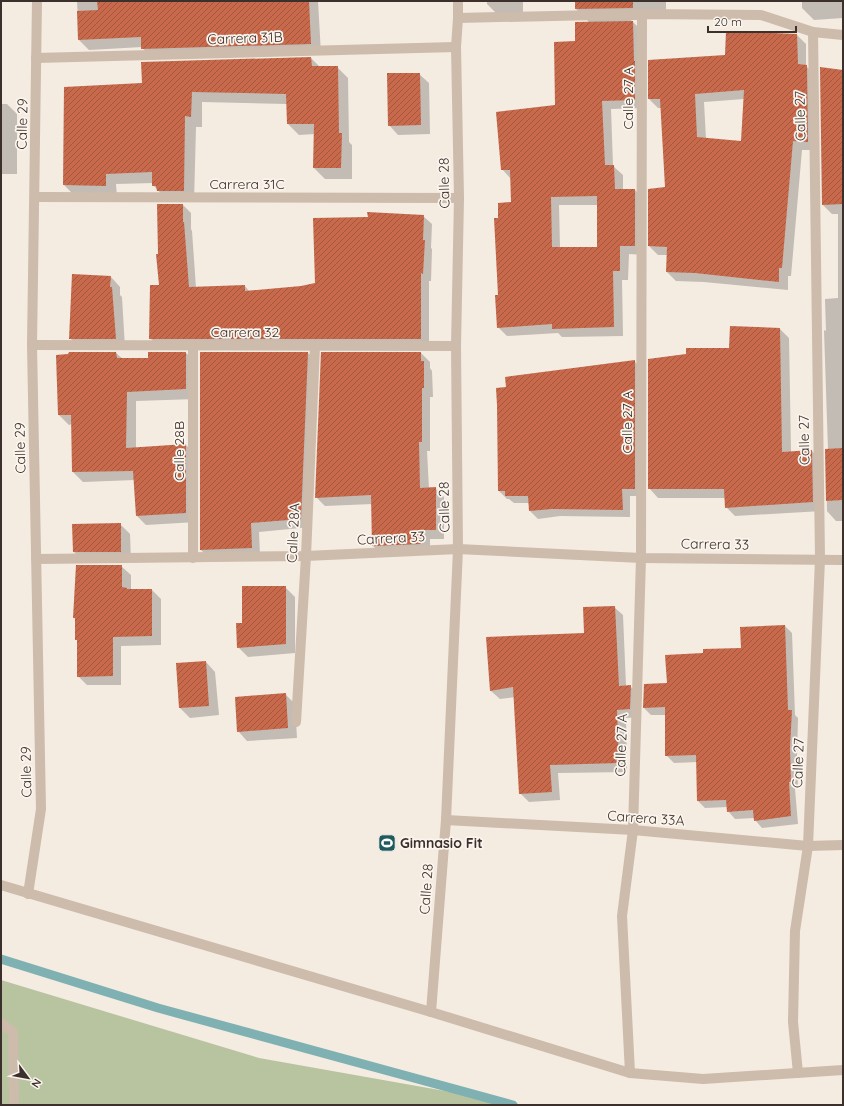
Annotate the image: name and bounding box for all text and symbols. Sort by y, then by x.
scale bar [708,8,796,34]
text: 20 m [714,14,742,29]
street label: Carrera 31B [207,28,283,48]
street label: Calle 27 A [619,66,637,130]
street label: Calle 27 [791,91,809,141]
street label: Calle 29 [13,98,31,150]
street label: Calle 28 [435,157,453,209]
street label: Carrera 31C [209,175,285,193]
street label: Carrera 32 [211,323,280,341]
street label: Calle 27 A [618,390,636,454]
street label: Calle 27 [795,415,813,465]
street label: Calle 28B [170,421,188,481]
street label: Calle 29 [11,422,29,474]
street label: Calle 28 [435,481,453,533]
street label: Calle 28A [282,503,304,563]
street label: Carrera 33 [356,527,426,549]
street label: Carrera 33 [681,534,749,554]
street label: Calle 27 A [611,713,631,777]
street label: Calle 27 [788,738,808,788]
street label: Calle 29 [17,746,35,798]
street label: Carrera 33A [607,806,685,830]
sports icon: Gimnasio Fit [377,833,397,853]
place label: Gimnasio Fit [400,834,483,852]
street label: Calle 28 [415,863,437,915]
north arrow [8,1058,48,1098]
text: N [28,1076,45,1090]

